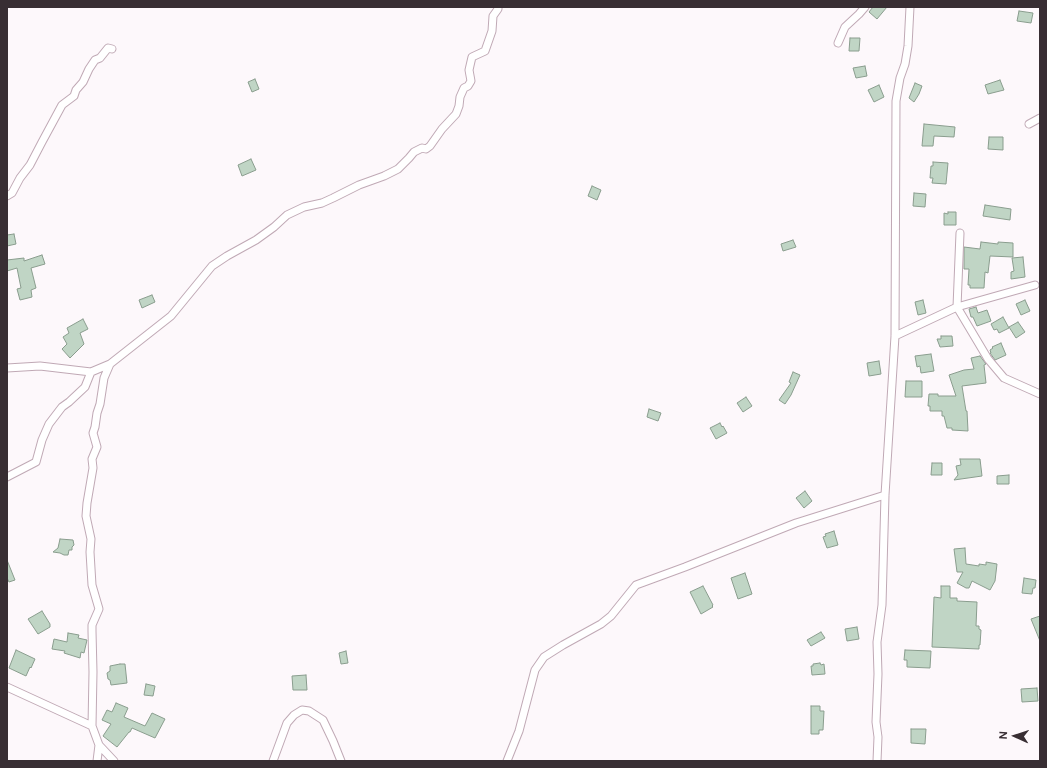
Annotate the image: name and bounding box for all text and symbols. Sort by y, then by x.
north arrow [995,716,1035,756]
text: N [996,731,1010,740]

